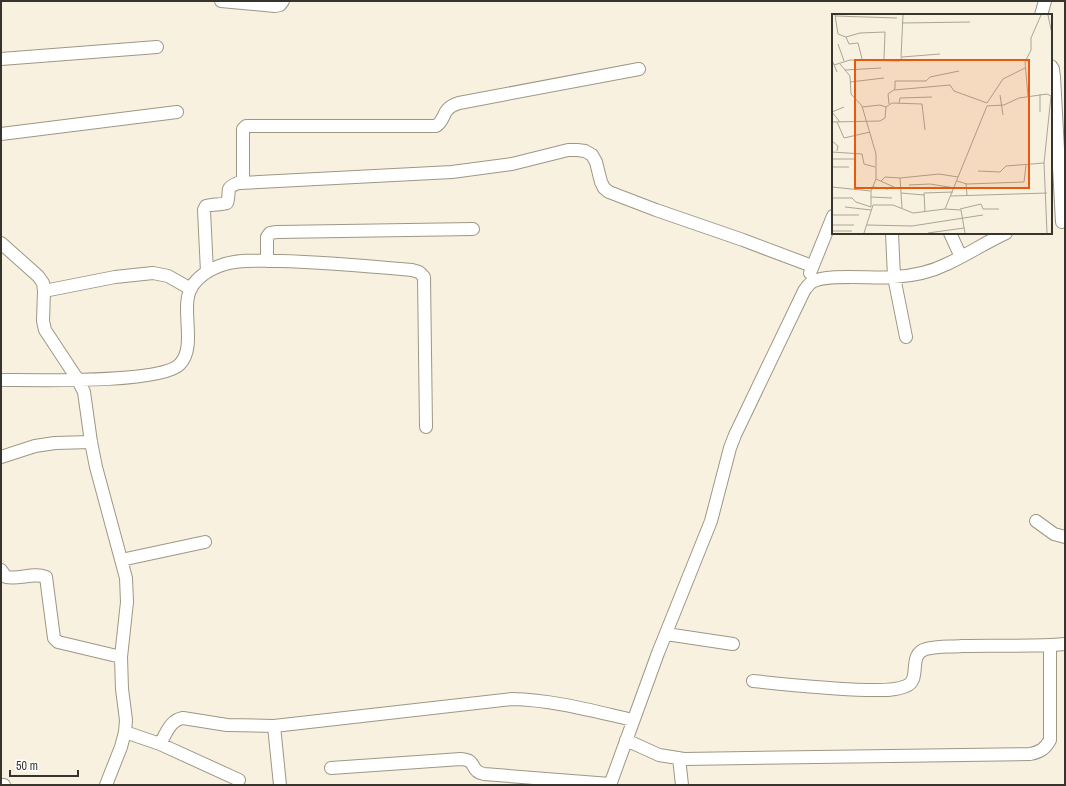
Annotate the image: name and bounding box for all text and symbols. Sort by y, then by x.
inset map [832,14,1052,234]
scale bar [10,752,78,778]
text: 50 m [16,758,38,774]

